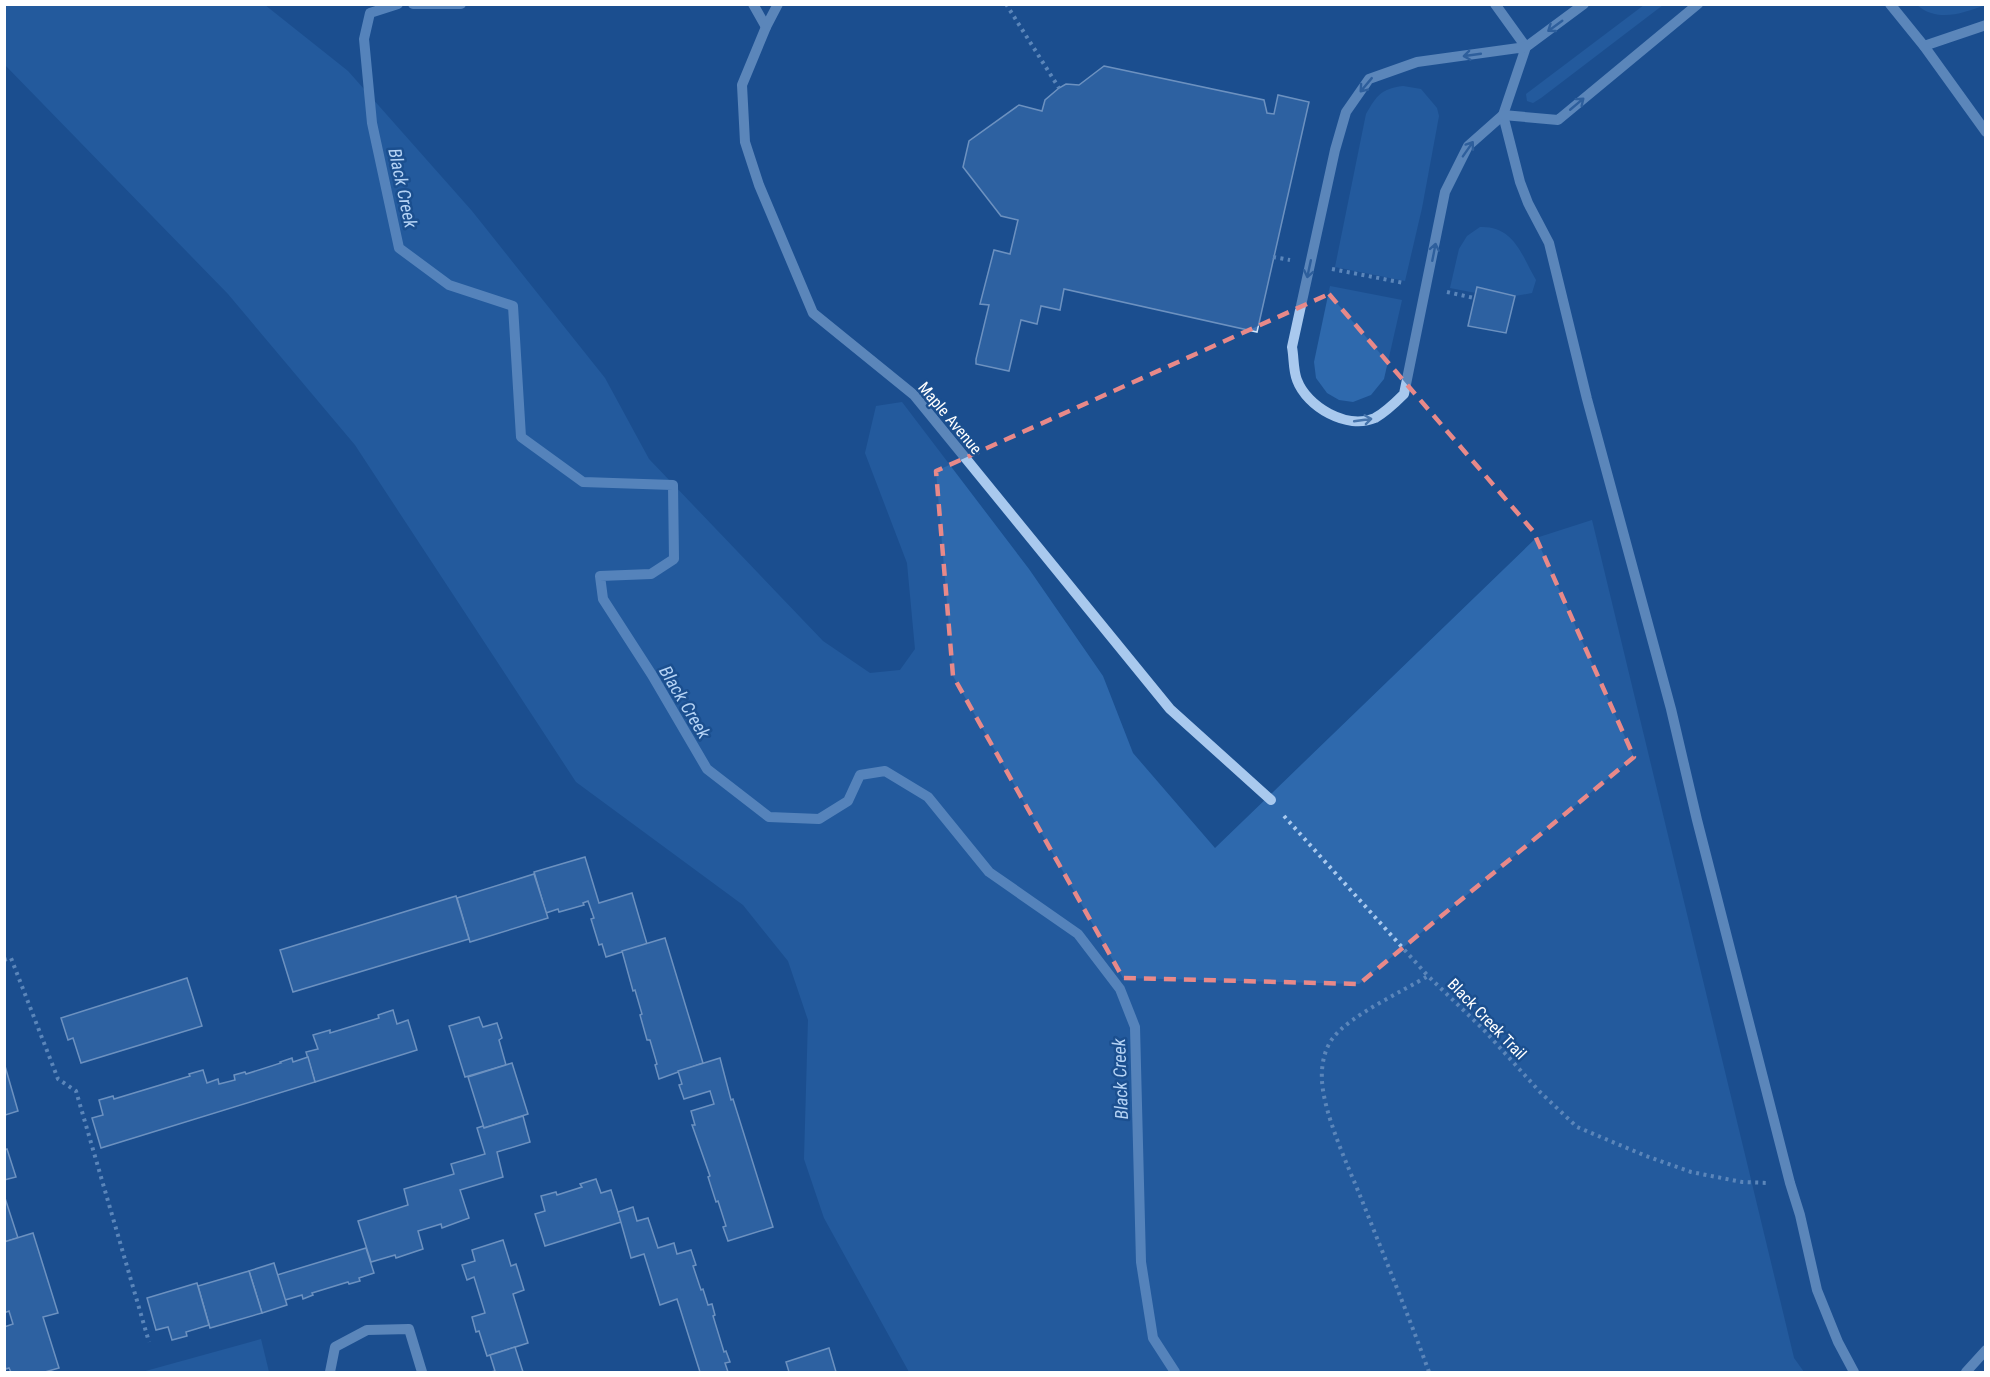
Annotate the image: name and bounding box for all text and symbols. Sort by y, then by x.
one-way arrow [1547,20,1563,32]
one-way arrow [1462,49,1482,60]
one-way arrow [1359,77,1373,93]
one-way arrow [1569,98,1585,111]
one-way arrow [1461,141,1474,157]
water label: Black Creek [384,146,422,231]
one-way arrow [1429,243,1440,263]
one-way arrow [1303,259,1314,279]
street label: Maple Avenue [914,378,986,458]
one-way arrow [1352,414,1372,425]
water label: Black Creek [655,662,715,743]
street label: Black Creek Trail [1444,975,1530,1063]
water label: Black Creek [1108,1037,1132,1120]

